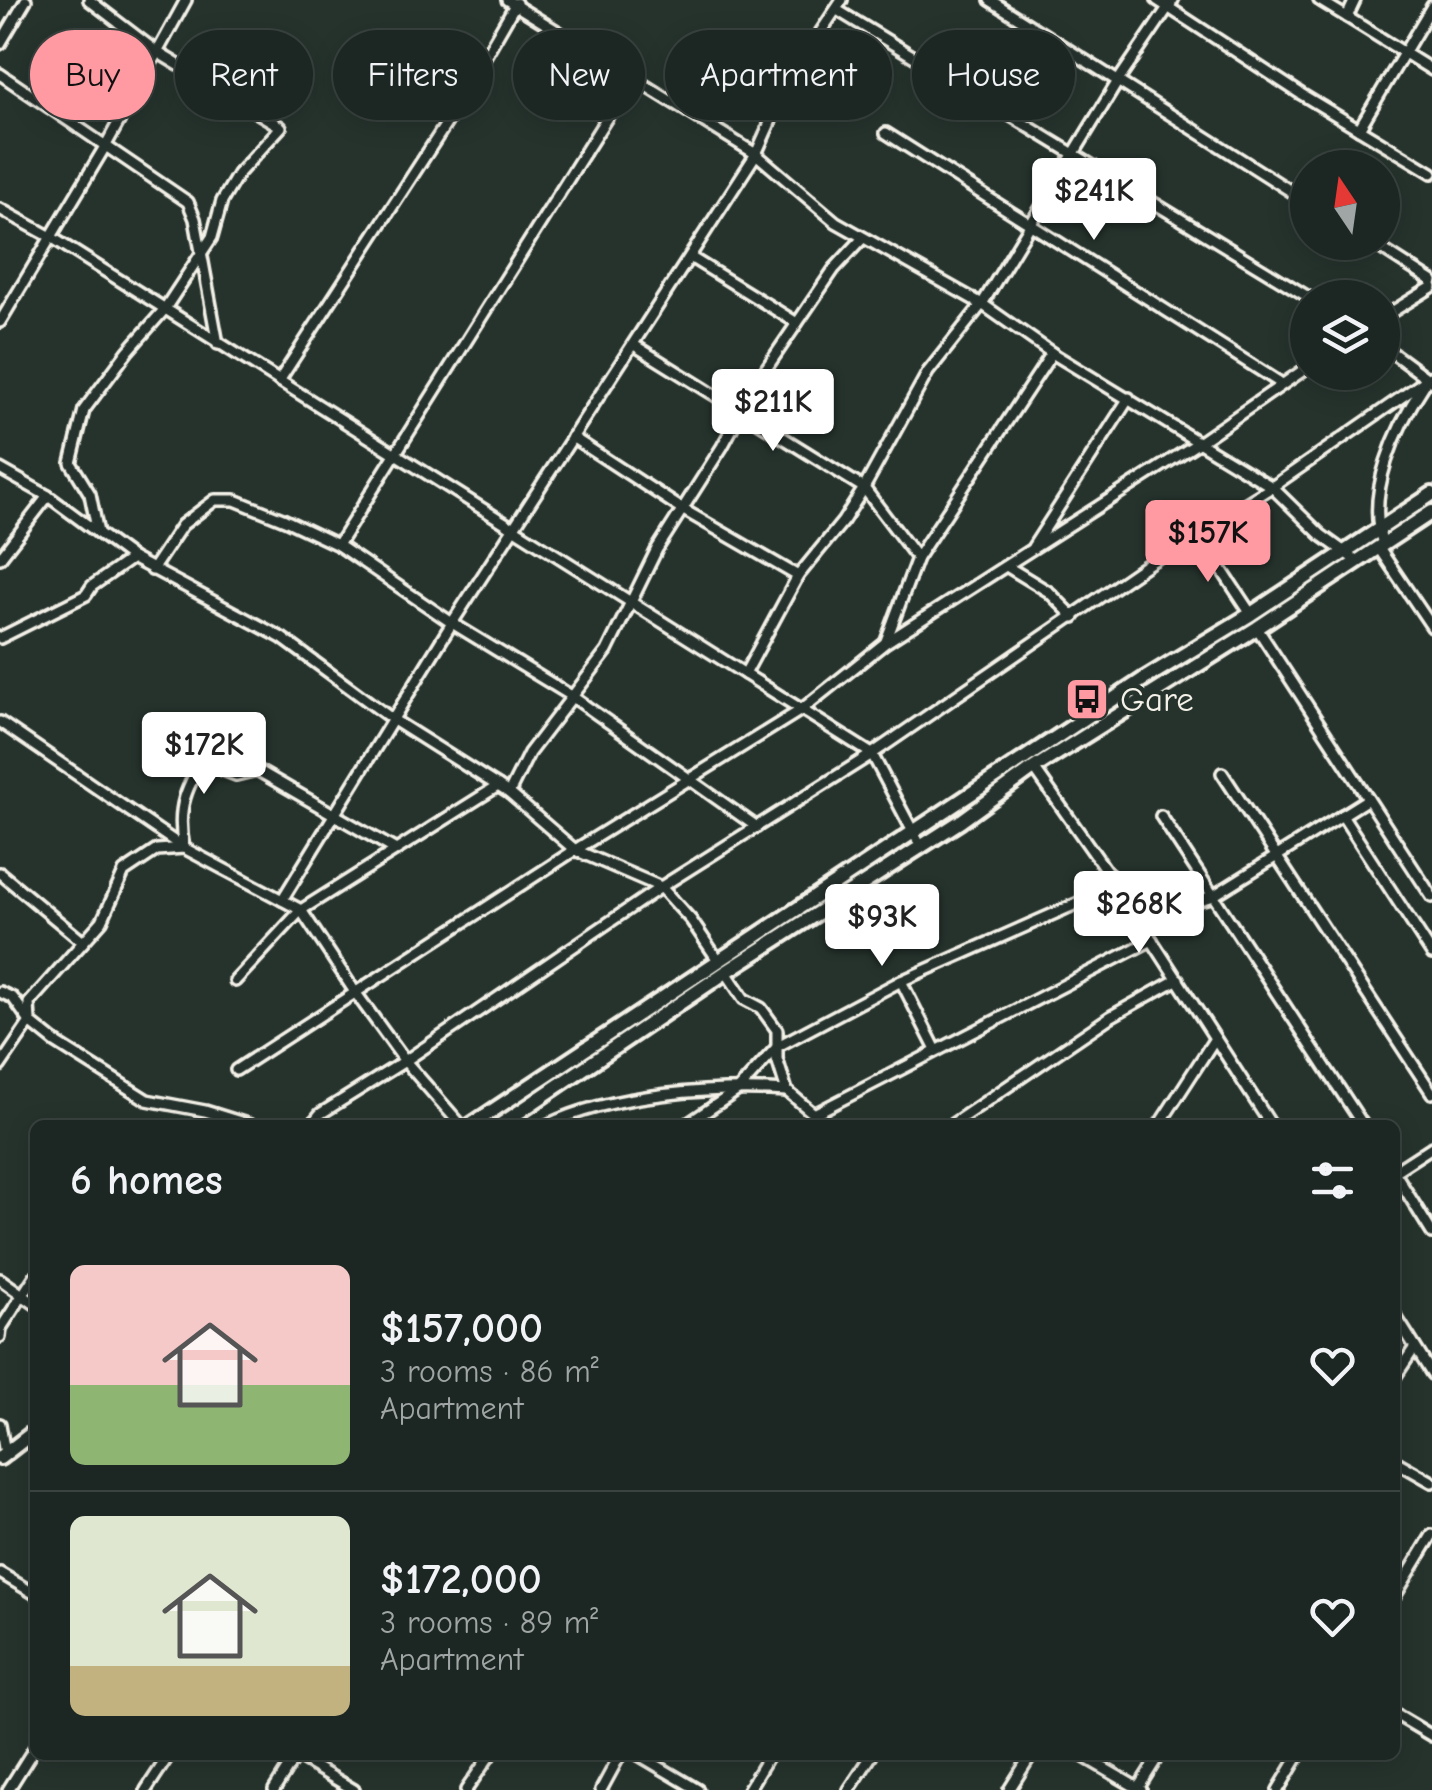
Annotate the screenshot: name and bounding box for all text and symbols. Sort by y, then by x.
chip: Buy [30,30,155,120]
chip: Rent [175,30,313,120]
chip: Filters [333,30,493,120]
chip: New [513,30,645,120]
chip: Apartment [665,30,892,120]
chip: House [912,30,1075,120]
north arrow [1290,150,1400,260]
map controls [1290,150,1400,390]
pin: $241K [1024,158,1164,243]
text: $241K [1054,172,1134,209]
button: layers [1290,280,1400,390]
pin: $211K [703,369,843,454]
text: $211K [734,383,812,420]
pin: $157K [1138,500,1278,585]
text: $157K [1167,514,1249,551]
bus stop icon: Gare [1064,676,1110,722]
place label: Gare [1120,679,1194,720]
pin: $172K [134,712,274,797]
text: $172K [164,726,244,763]
pin: $268K [1069,871,1209,956]
pin: $93K [823,884,941,969]
text: $268K [1096,885,1182,922]
text: $93K [847,898,917,935]
icon: filters [1305,1153,1360,1208]
text: 6 homes [70,1156,223,1205]
text: $157,000 [380,1304,543,1353]
icon: home [150,1305,270,1425]
icon: heart [1305,1338,1360,1393]
text: 3 rooms · 86 m² [380,1353,599,1390]
text: Apartment [380,1390,523,1427]
text: $172,000 [380,1555,542,1604]
icon: home [150,1556,270,1676]
icon: heart [1305,1589,1360,1644]
text: 3 rooms · 89 m² [380,1604,598,1641]
text: Apartment [380,1641,523,1678]

